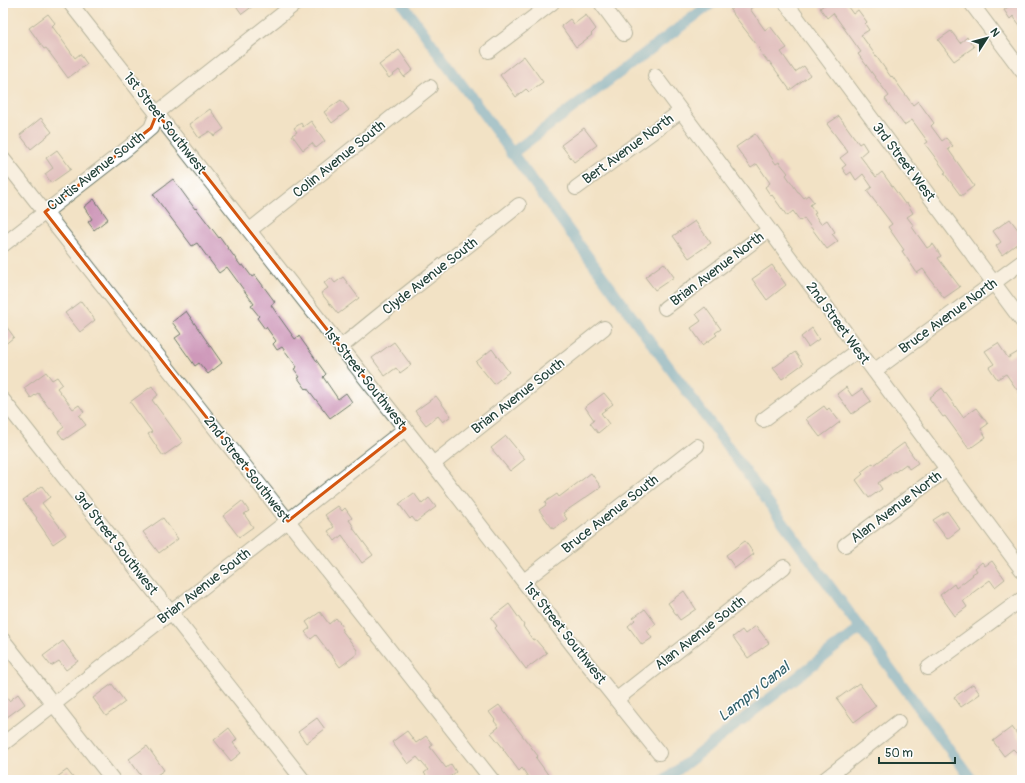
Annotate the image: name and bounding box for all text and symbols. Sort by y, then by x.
north arrow [967,18,1007,58]
text: N [987,26,1002,40]
street label: 1st Street Southwest [120,69,210,178]
street label: Bert Avenue North [579,110,677,188]
street label: Colin Avenue South [289,117,389,201]
street label: 3rd Street West [869,119,939,205]
street label: Curtis Avenue South [44,128,148,214]
street label: Brian Avenue North [667,228,767,310]
street label: Clyde Avenue South [379,234,481,318]
street label: Bruce Avenue North [896,275,1000,357]
street label: 2nd Street West [802,279,874,368]
street label: 1st Street Southwest [320,324,410,433]
street label: Brian Avenue South [468,354,568,438]
street label: 2nd Street Southwest [200,413,294,526]
street label: Alan Avenue North [847,467,945,547]
street label: Bruce Avenue South [558,471,662,557]
street label: 3rd Street Southwest [70,488,162,598]
street label: Brian Avenue South [154,544,254,628]
street label: 1st Street Southwest [520,579,610,688]
street label: Alan Avenue South [651,592,749,674]
water label: Lampry Canal [714,657,795,726]
scale bar [879,739,955,765]
text: 50 m [885,746,913,761]

